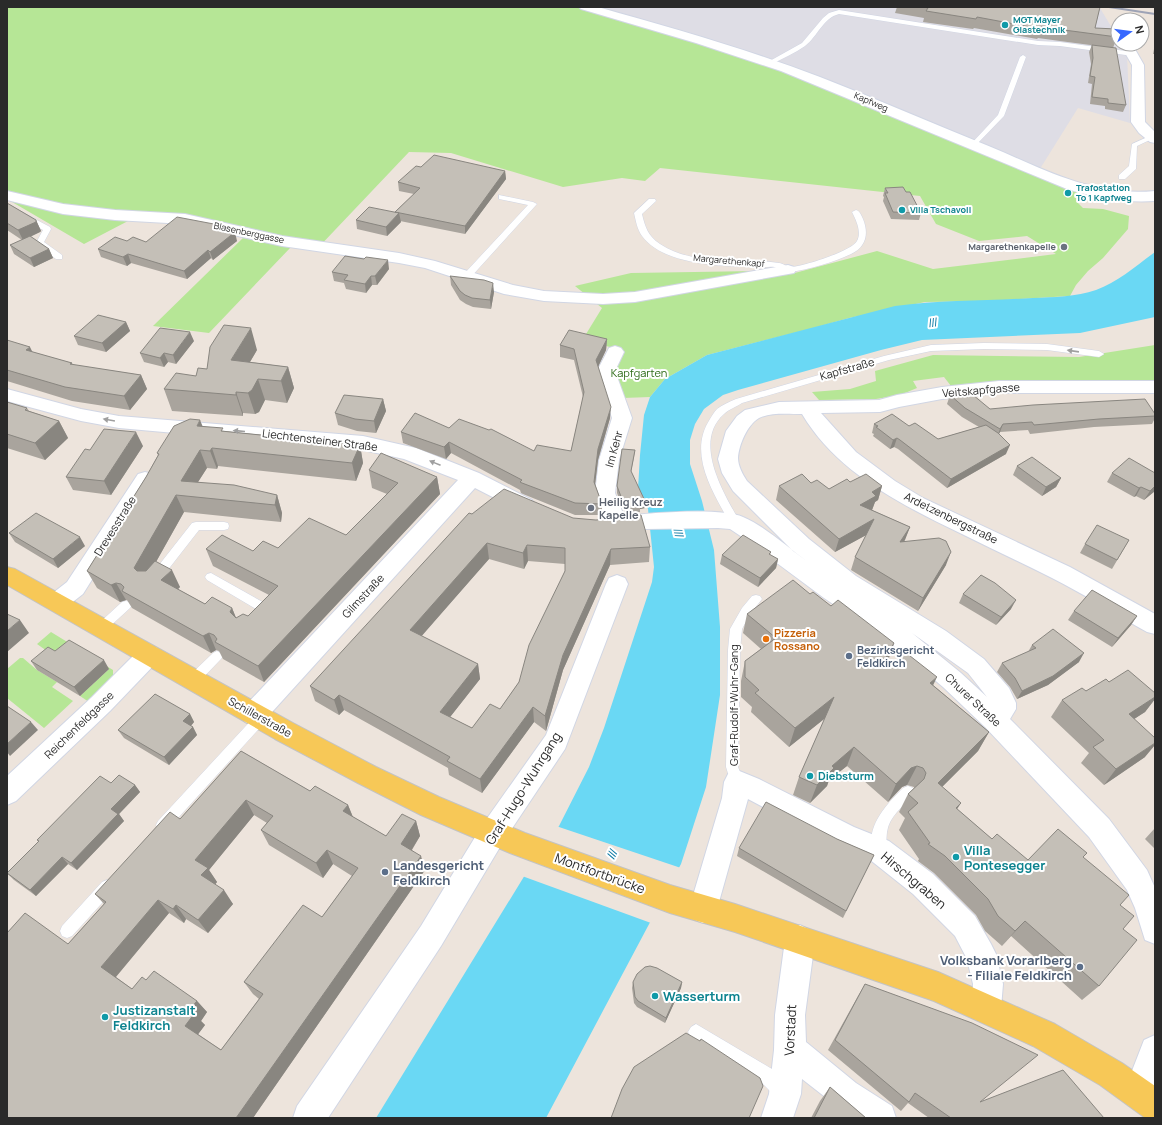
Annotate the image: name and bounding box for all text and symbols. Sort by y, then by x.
north arrow [1110,12,1150,52]
place label: MGT Mayer Glastechnik [1013,13,1066,36]
marker: MGT Mayer Glastechnik [1000,20,1010,30]
text: N [1132,24,1148,35]
street label: Kapfweg [852,88,890,115]
place label: Trafostation To 1 Kapfweg [1076,181,1132,204]
marker: Trafostation To 1 Kapfweg [1063,188,1073,198]
place label: Villa Tschavoll [910,203,971,216]
marker: Villa Tschavoll [897,205,907,215]
street label: Blasenberggasse [213,219,286,246]
place label: Margarethenkapelle [968,240,1057,253]
marker: Margarethenkapelle [1059,242,1069,252]
street label: Margarethenkapf [693,251,766,270]
water label: Ill [926,313,940,332]
one-way arrow [1067,348,1079,354]
street label: Kapfstraße [818,353,876,383]
park label: Kapfgarten [611,365,667,380]
street label: Veitskapfgasse [942,379,1021,400]
one-way arrow [103,417,116,423]
street label: Liechtensteiner Straße [261,425,379,454]
one-way arrow [233,428,245,435]
street label: Im Kehr [601,429,626,469]
one-way arrow [429,460,441,466]
street label: Ardetzenbergstraße [902,488,1001,547]
street label: Drevesstraße [90,492,139,559]
place label: Heilig Kreuz Kapelle [599,494,663,522]
marker: Heilig Kreuz Kapelle [586,503,596,513]
water label: Ill [669,526,688,540]
street label: Gilmstraße [338,570,387,621]
place label: Pizzeria Rossano [774,625,820,653]
marker: Pizzeria Rossano [761,634,771,644]
place label: Bezirksgericht Feldkirch [857,642,935,670]
street label: Graf-Rudolf-Wuhr-Gang [726,644,741,766]
marker: Bezirksgericht Feldkirch [844,651,854,661]
street label: Churer Straße [942,670,1005,730]
street label: Reichenfeldgasse [41,687,117,762]
street label: Schillerstraße [226,693,295,740]
street label: Graf-Hugo-Wuhrgang [481,728,565,848]
place label: Diebsturm [818,768,874,783]
marker: Diebsturm [805,771,815,781]
place label: Villa Pontesegger [964,841,1045,874]
water label: Ill [602,845,622,862]
street label: Hirschgraben [877,847,951,913]
street label: Montfortbrücke [552,848,648,898]
marker: Villa Pontesegger [951,852,961,862]
place label: Landesgericht Feldkirch [393,856,485,889]
marker: Landesgericht Feldkirch [380,867,390,877]
place label: Volksbank Vorarlberg - Filiale Feldkirch [940,951,1072,984]
marker: Volksbank Vorarlberg - Filiale Feldkirch [1075,962,1085,972]
place label: Wasserturm [663,987,740,1005]
marker: Wasserturm [650,991,660,1001]
place label: Justizanstalt Feldkirch [113,1001,196,1034]
street label: Vorstadt [780,1004,800,1056]
marker: Justizanstalt Feldkirch [100,1012,110,1022]

